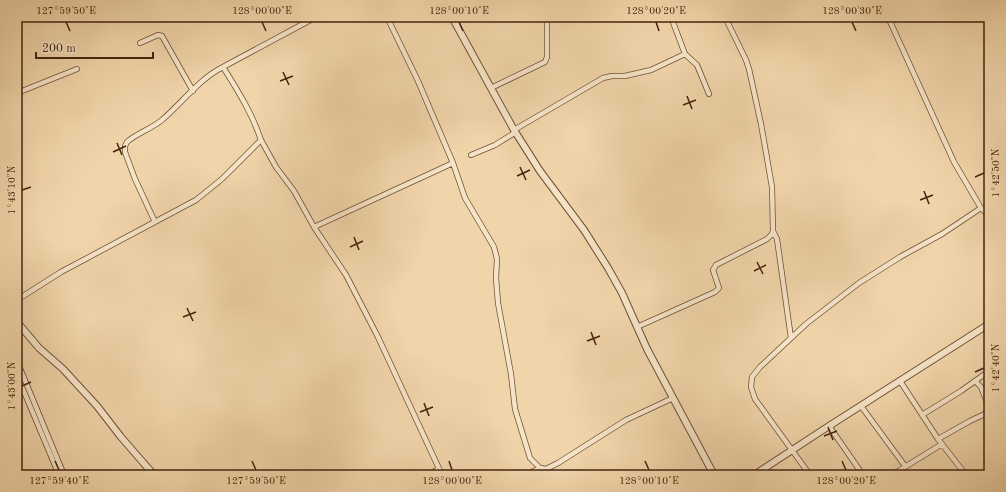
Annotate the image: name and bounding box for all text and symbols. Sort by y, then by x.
text: 127°59'50"E [36,6,96,16]
text: 128°00'00"E [232,6,292,16]
text: 128°00'10"E [429,6,489,16]
text: 128°00'20"E [626,6,686,16]
text: 128°00'30"E [822,6,882,16]
scale bar [36,34,153,60]
text: 200 m [42,43,76,55]
text: 1°42'50"N [991,148,1001,197]
text: 1°43'10"N [7,165,17,214]
text: 1°42'40"N [991,343,1001,392]
text: 1°43'00"N [7,361,17,410]
text: 127°59'40"E [29,476,89,486]
text: 127°59'50"E [226,476,286,486]
text: 128°00'00"E [422,476,482,486]
text: 128°00'10"E [619,476,679,486]
text: 128°00'20"E [816,476,876,486]

